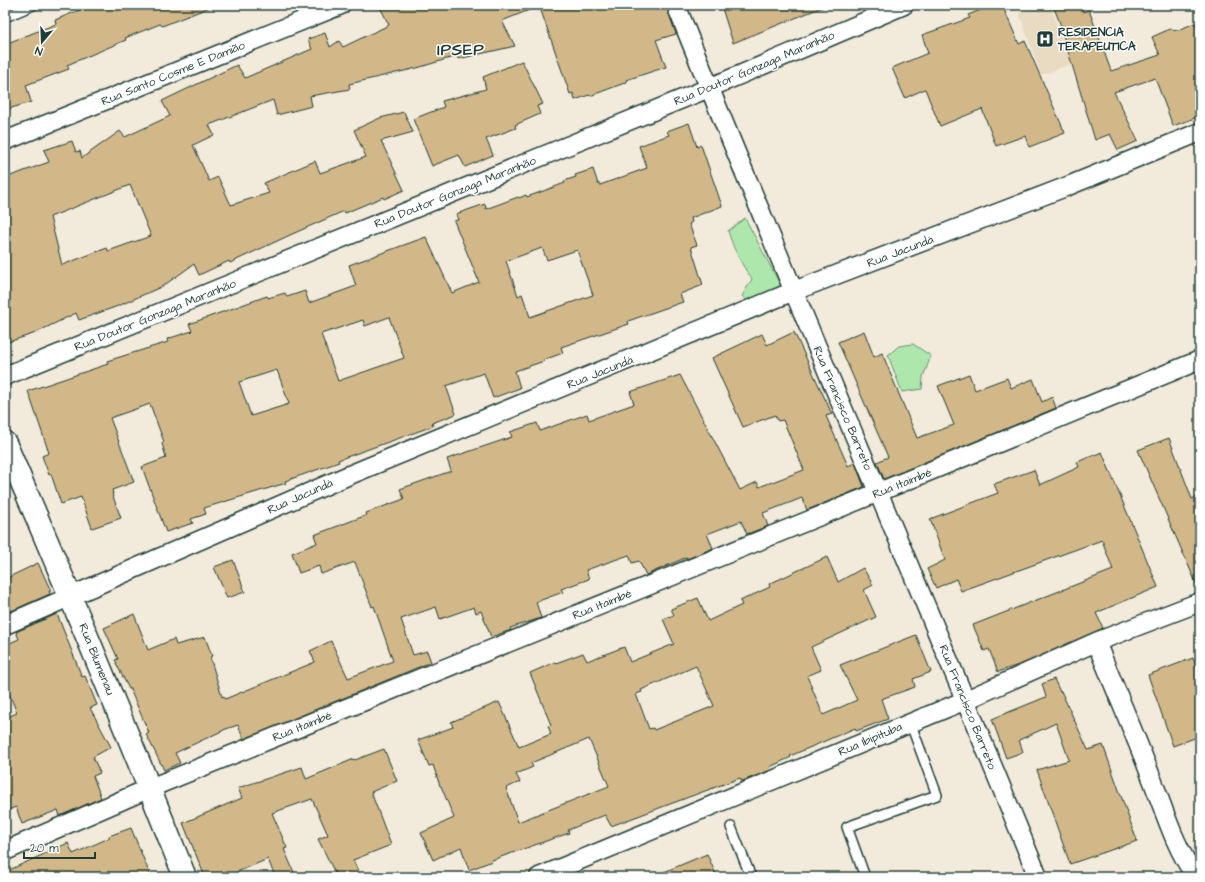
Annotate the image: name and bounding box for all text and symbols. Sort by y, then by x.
north arrow [22,22,62,62]
place label: RESIDENCIA TERAPEUTICA [1057,24,1136,55]
street label: Rua Doutor Gonzaga Maranhão [671,27,838,111]
hospital icon: RESIDENCIA TERAPEUTICA [1035,29,1055,49]
street label: Rua Santo Cosme E Damião [99,37,248,110]
district label: IPSEP [437,39,485,61]
text: N [33,43,45,59]
street label: Rua Doutor Gonzaga Maranhão [372,152,539,234]
street label: Rua Jacundá [864,231,936,272]
street label: Rua Doutor Gonzaga Maranhão [72,275,239,357]
street label: Rua Francisco Barreto [809,344,876,473]
street label: Rua Jacundá [565,351,636,393]
street label: Rua Itaimbé [870,464,935,503]
street label: Rua Jacundá [265,474,336,518]
street label: Rua Itaimbé [570,585,635,624]
street label: Rua Blumenau [74,621,119,698]
street label: Rua Francisco Barreto [935,642,1000,772]
street label: Rua Itaimbé [270,707,335,746]
street label: Rua Ibipituba [835,718,905,761]
scale bar [24,834,95,860]
text: 20 m [30,840,59,857]

